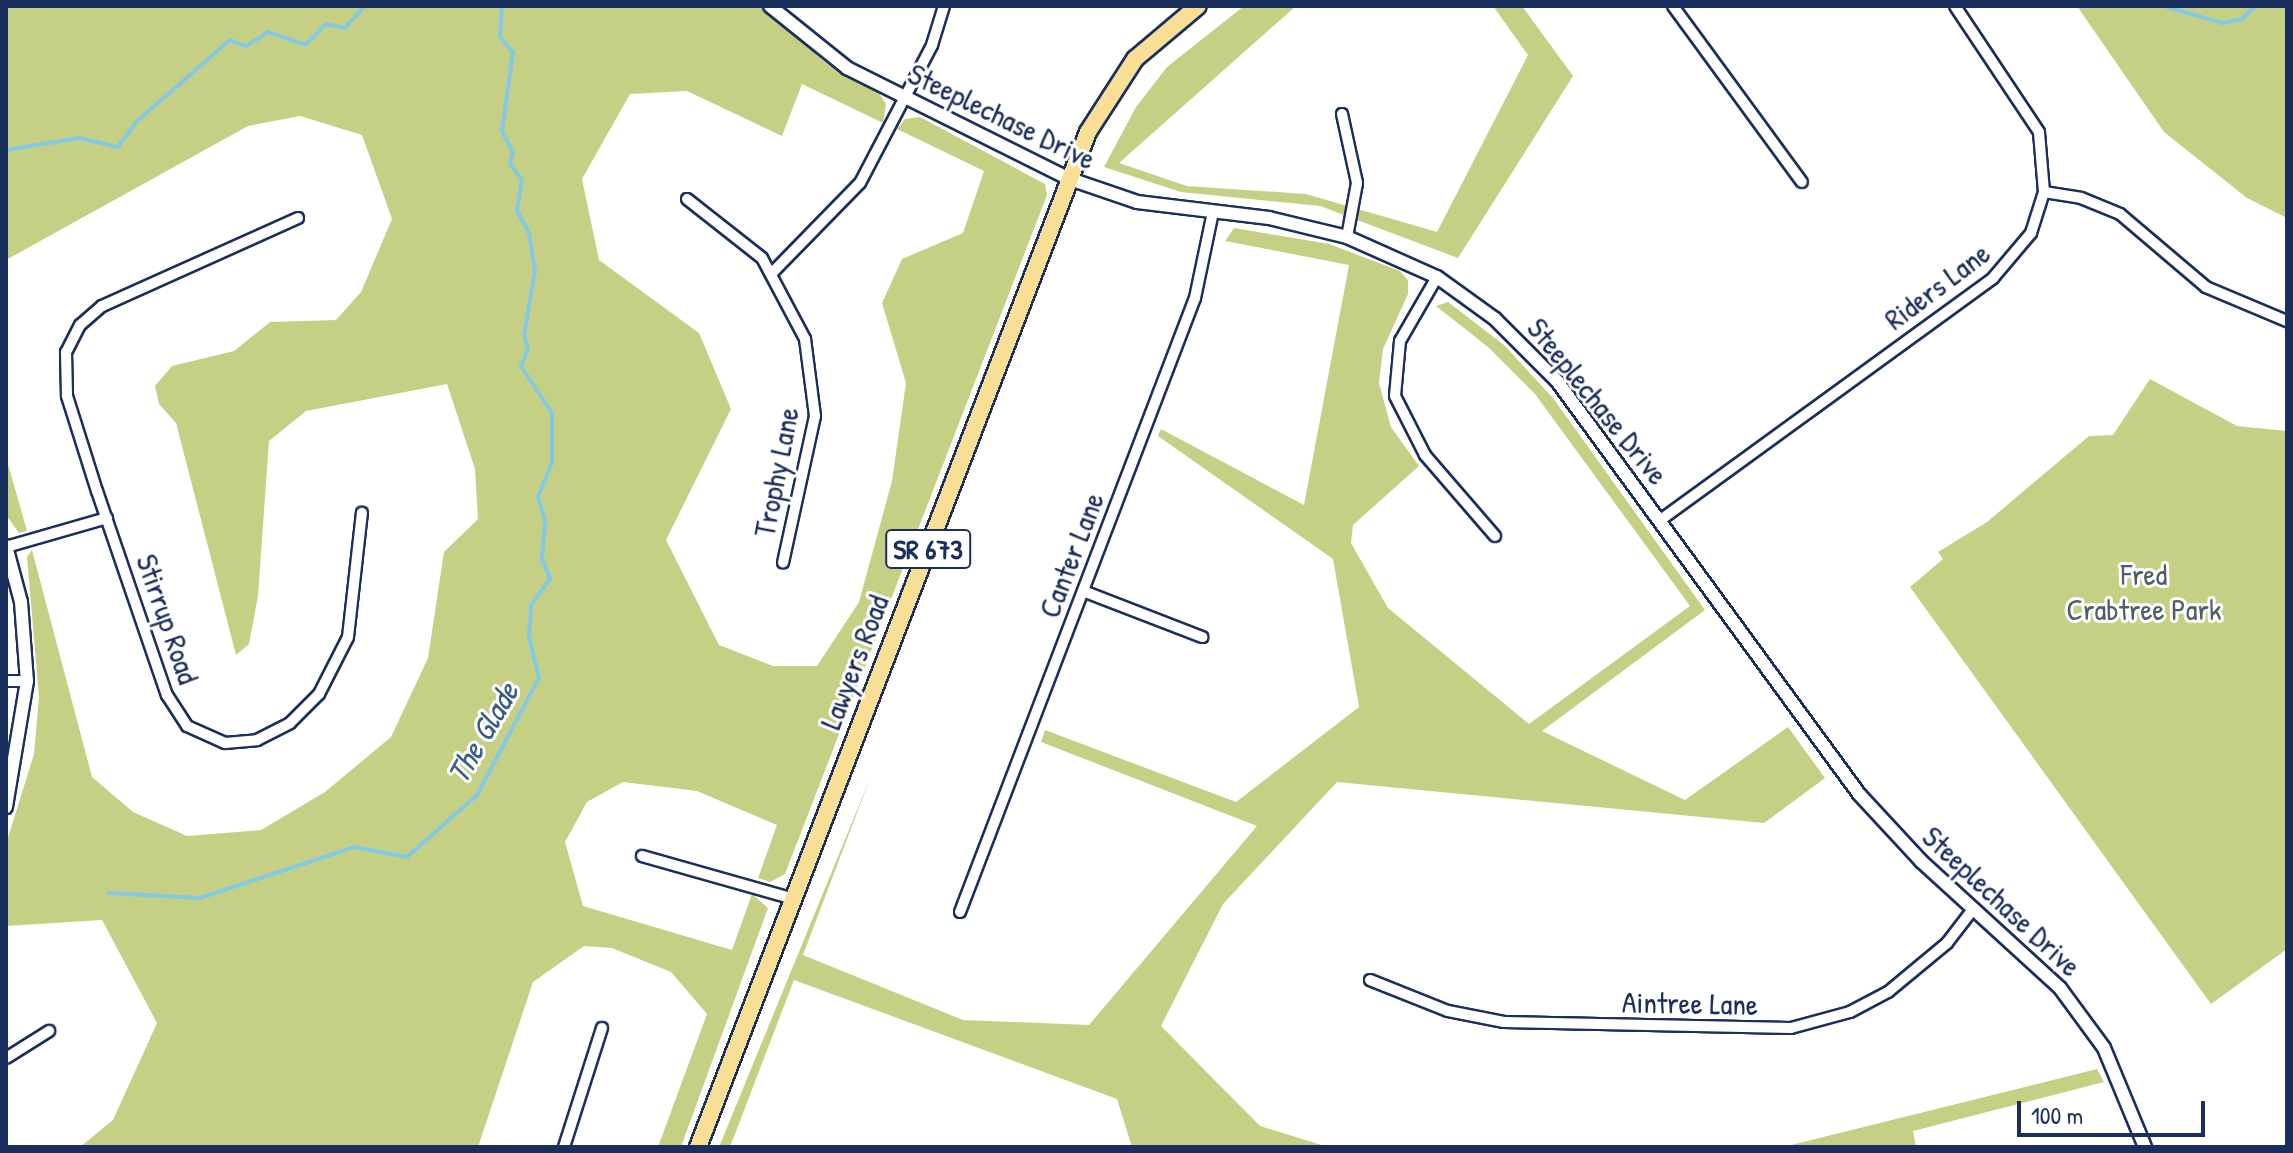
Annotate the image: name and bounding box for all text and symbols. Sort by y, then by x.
street label: Steeplechase Drive [903,55,1101,177]
street label: Riders Lane [1877,235,1997,337]
street label: Steeplechase Drive [1520,311,1676,491]
street label: Trophy Lane [746,404,806,540]
street label: Canter Lane [1031,487,1111,623]
road number: SR 673 [884,525,972,573]
street label: Stirrup Road [129,549,207,689]
park label: Fred Crabtree Park [2067,556,2221,626]
street label: Lawyers Road [812,590,896,734]
water label: The Glade [439,676,527,790]
street label: Steeplechase Drive [1915,818,2089,984]
street label: Aintree Lane [1622,984,1758,1022]
scale bar [2021,1085,2209,1135]
text: 100 m [2031,1099,2083,1131]

